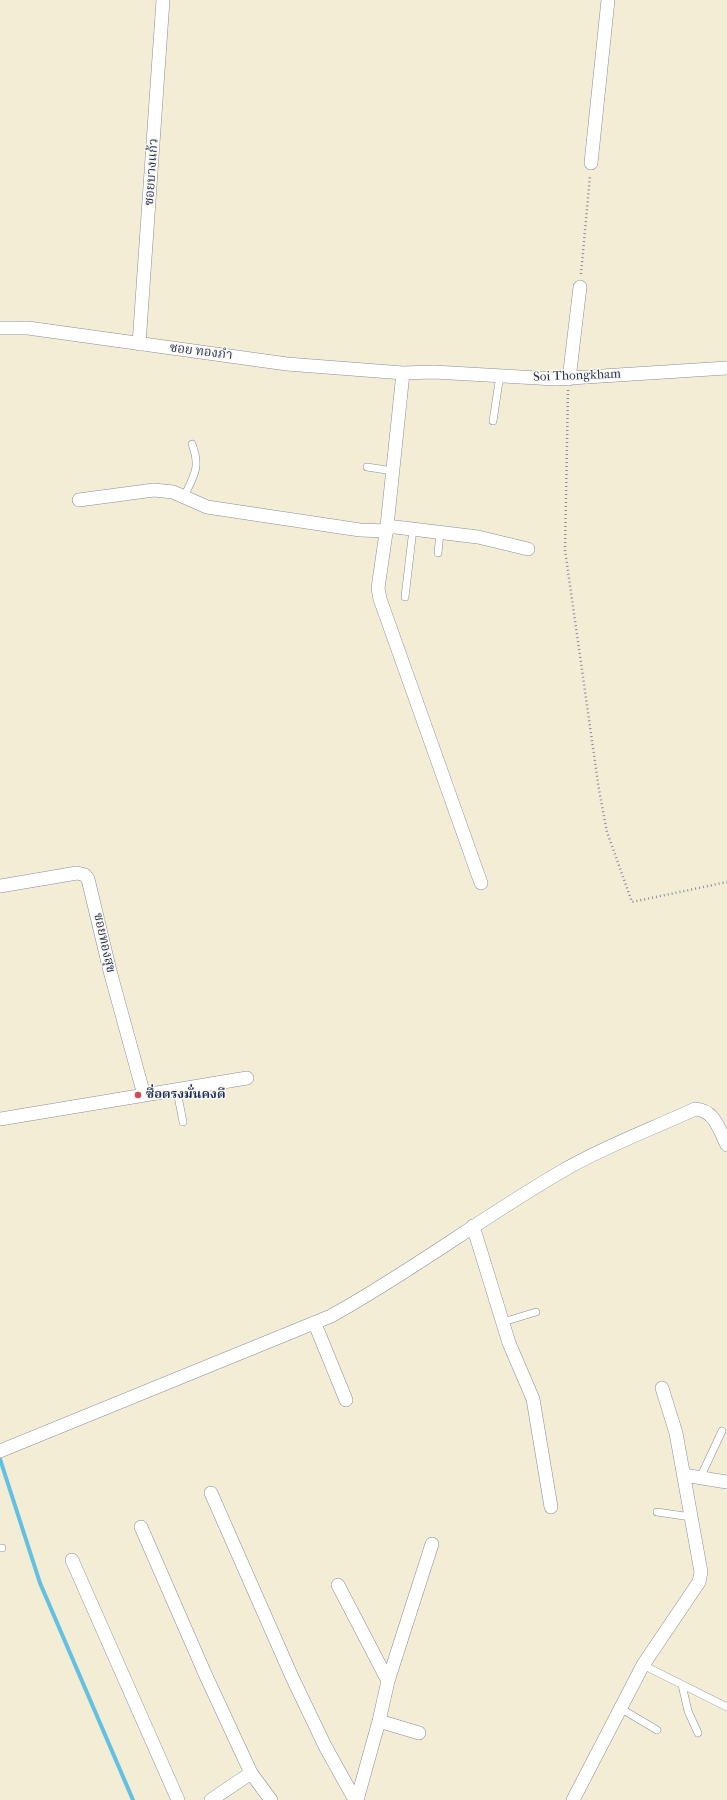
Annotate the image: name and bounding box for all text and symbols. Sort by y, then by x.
street label: ซอยบางแก้ว [142,138,162,206]
street label: ซอย ทองภํา [169,340,233,364]
street label: Soi Thongkham [533,367,621,385]
street label: ซอยทองสุข [90,911,118,975]
place label: ซื่อตรงมั่นคงดี [146,1087,226,1103]
marker: ซื่อตรงมั่นคงดี [133,1090,143,1100]

